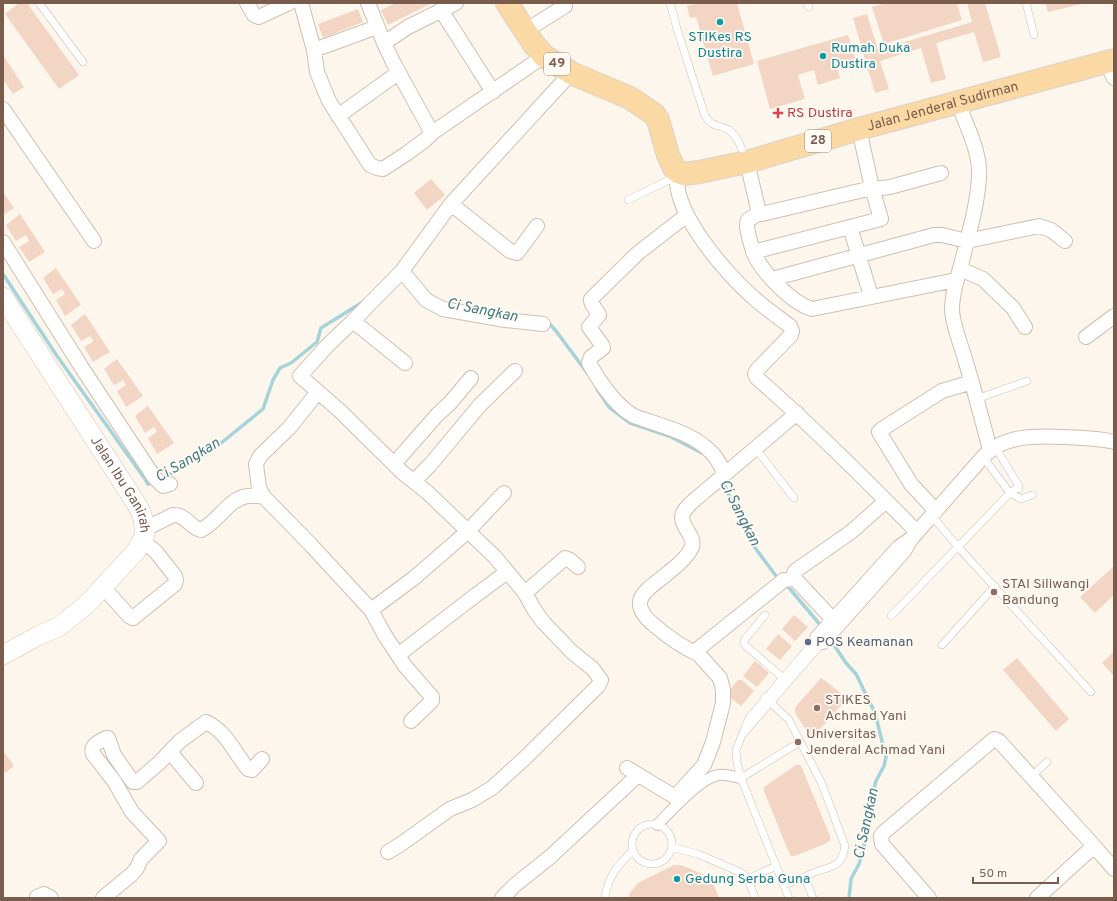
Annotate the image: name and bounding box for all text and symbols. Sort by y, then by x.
marker: STIKes RS Dustira [715,17,725,27]
place label: STIKes RS Dustira [688,29,752,62]
place label: Rumah Duka Dustira [831,40,910,73]
marker: Rumah Duka Dustira [818,51,828,61]
road number: 49 [544,53,570,75]
street label: Jalan Jenderal Sudirman [865,78,1020,135]
place label: RS Dustira [787,105,853,122]
marker: RS Dustira [772,107,784,119]
road number: 28 [805,130,831,152]
water label: Ci Sangkan [445,295,519,327]
street label: Jalan Ibu Ganirah [86,433,153,534]
water label: Ci Sangkan [152,434,224,488]
water label: Ci Sangkan [714,477,764,549]
place label: STAI Siliwangi Bandung [1002,576,1089,609]
marker: STAI Siliwangi Bandung [989,587,999,597]
place label: POS Keamanan [816,634,913,651]
marker: POS Keamanan [803,637,813,647]
place label: STIKES Achmad Yani [825,692,907,725]
marker: STIKES Achmad Yani [812,703,822,713]
place label: Universitas Jenderal Achmad Yani [806,726,945,759]
marker: Universitas Jenderal Achmad Yani [793,737,803,747]
water label: Ci Sangkan [850,787,884,861]
scale bar [973,859,1058,885]
text: 50 m [979,866,1007,882]
place label: Gedung Serba Guna [685,871,810,888]
marker: Gedung Serba Guna [672,874,682,884]

